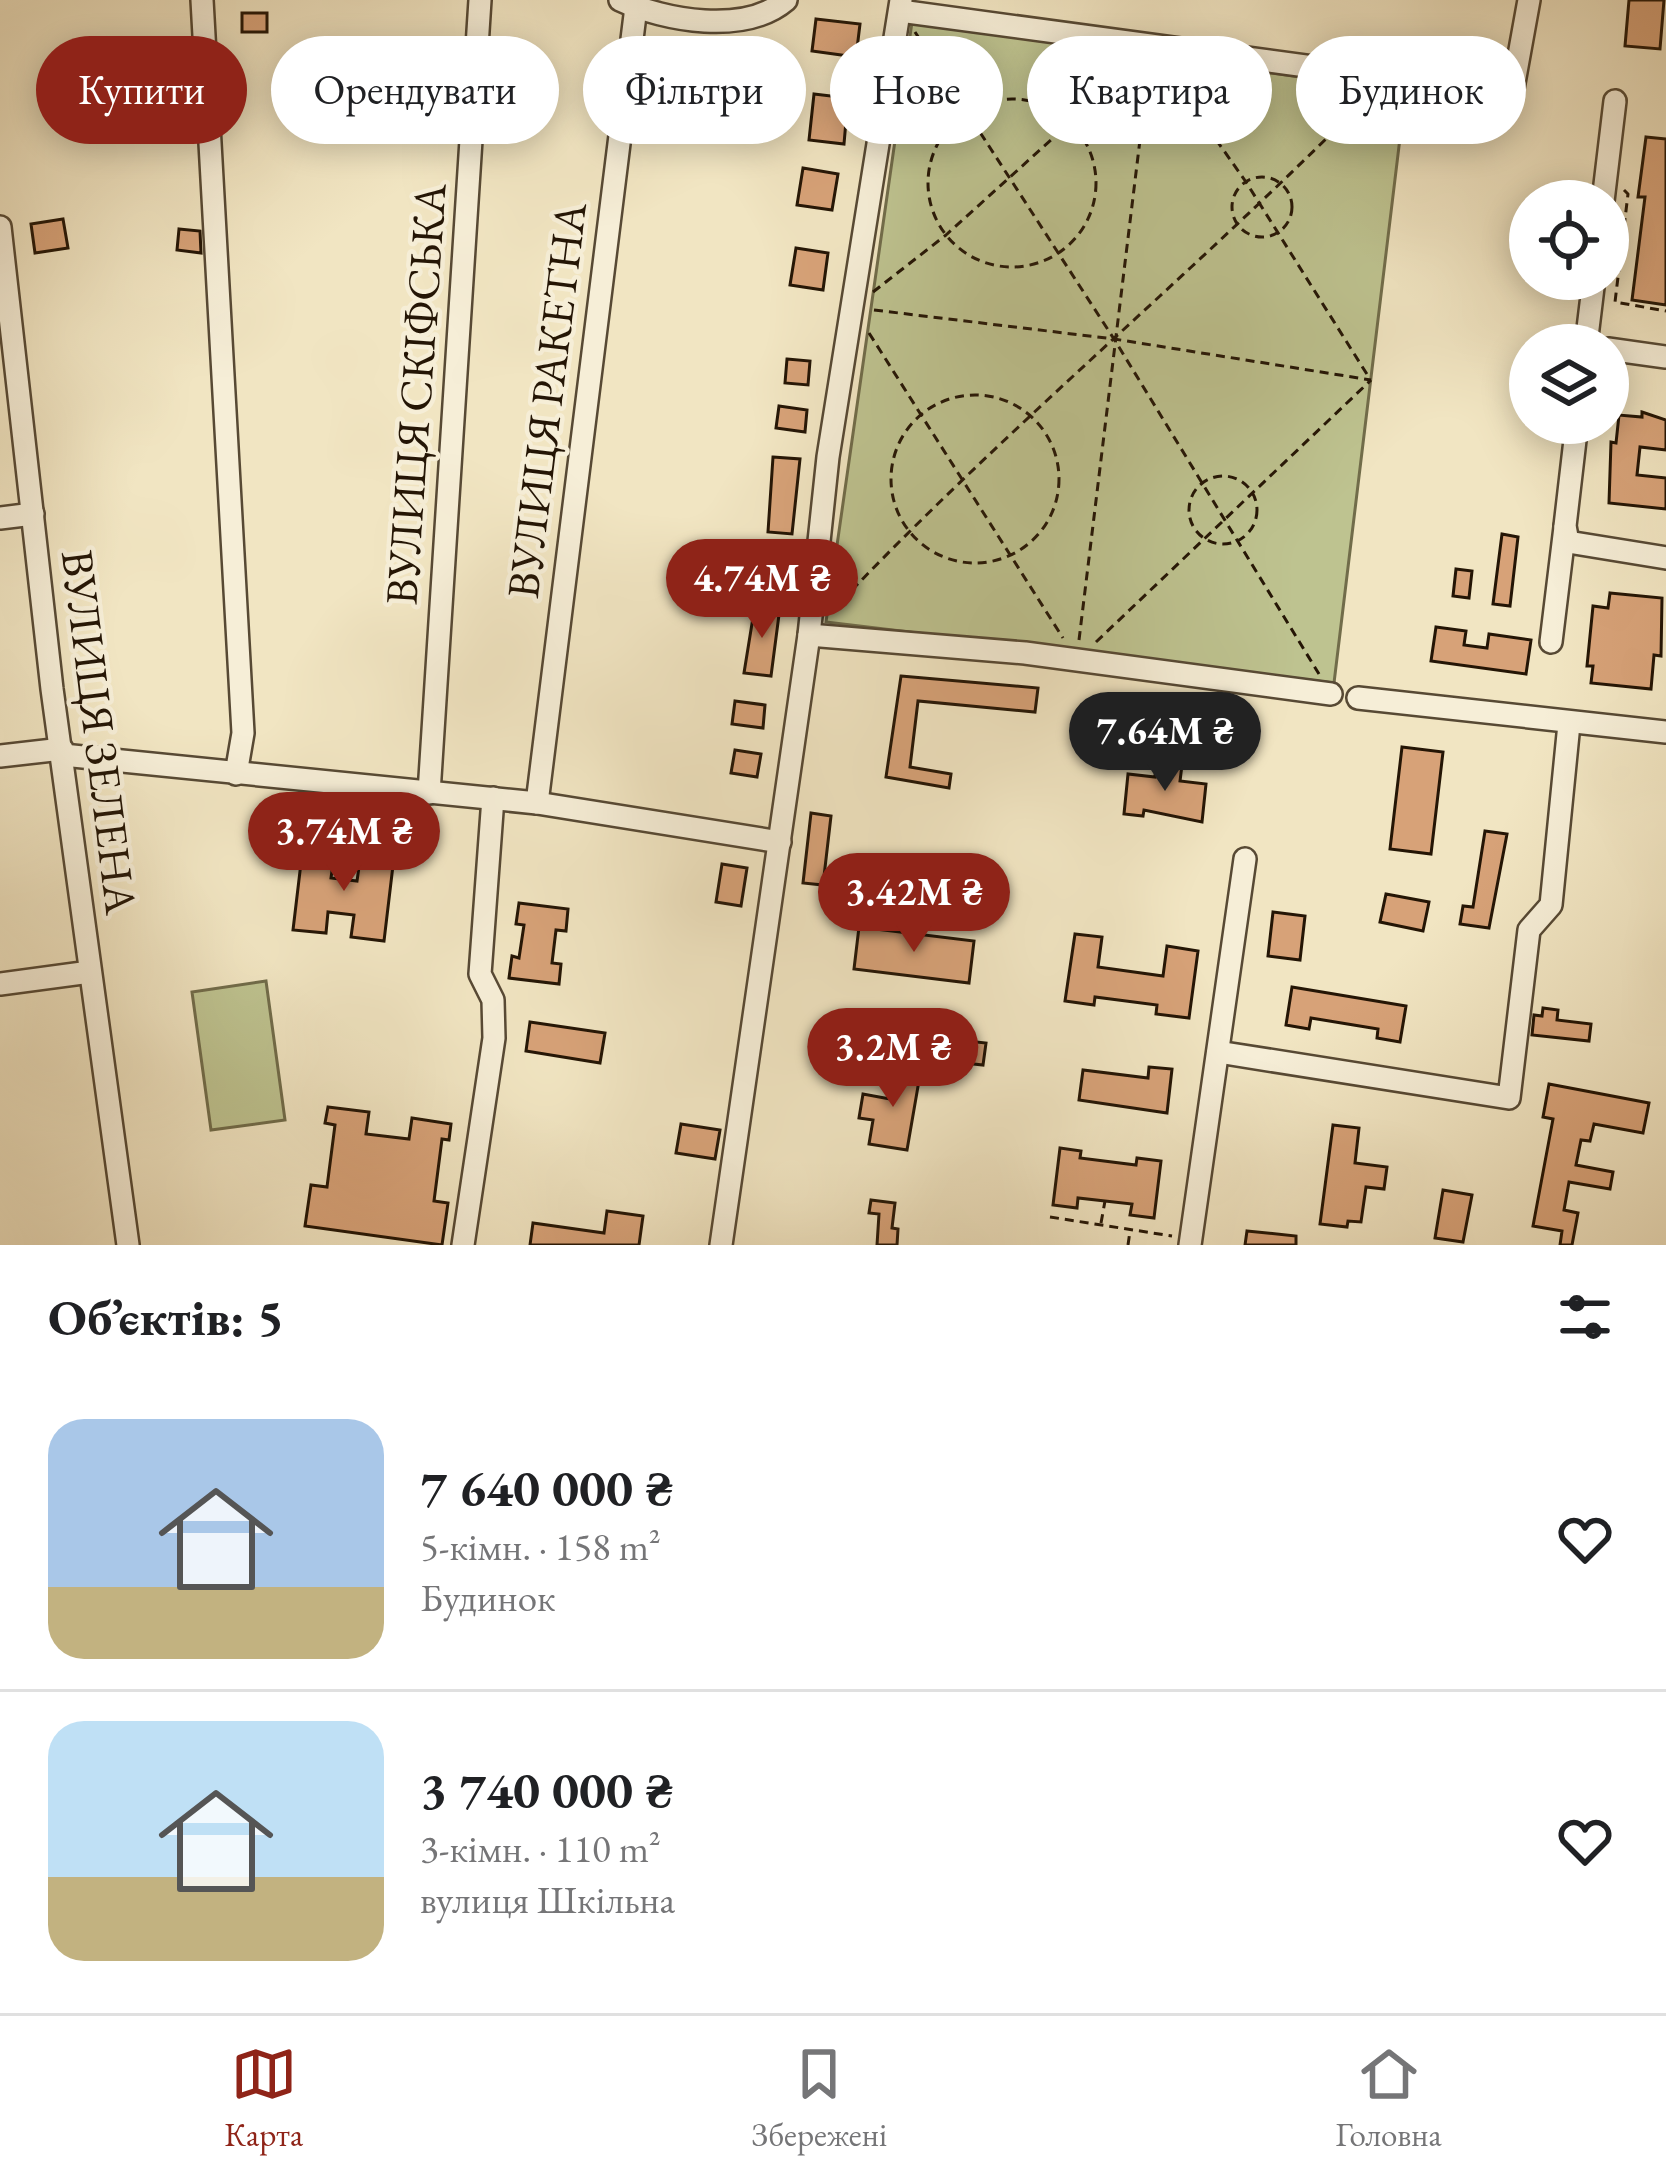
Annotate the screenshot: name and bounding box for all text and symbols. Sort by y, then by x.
chip: Купити [36,36,247,144]
chip: Орендувати [271,36,559,144]
chip: Фільтри [583,36,806,144]
chip: Нове [830,36,1003,144]
chip: Квартира [1027,36,1272,144]
chip: Будинок [1296,36,1526,144]
street label: ВУЛИЦЯ СКІФСЬКА [371,180,459,607]
map controls [1509,180,1629,444]
button: locate [1509,180,1629,300]
street label: ВУЛИЦЯ РАКЕТНА [493,198,599,601]
button: layers [1509,324,1629,444]
pin: 4.74M ₴ [651,539,873,641]
street label: ВУЛИЦЯ ЗЕЛЕНА [49,546,151,918]
text: 4.74M ₴ [693,552,831,603]
pin: 7.64M ₴ [1054,692,1276,794]
text: 7.64M ₴ [1096,705,1234,756]
pin: 3.74M ₴ [233,792,455,894]
text: 3.74M ₴ [275,805,413,856]
pin: 3.42M ₴ [803,853,1025,955]
text: 3.42M ₴ [845,866,983,917]
pin: 3.2M ₴ [795,1008,991,1110]
text: 3.2M ₴ [834,1021,952,1072]
text: Об’єктів: 5 [48,1284,284,1350]
icon: filters [1552,1284,1618,1350]
text: 7 640 000 ₴ [420,1455,673,1521]
icon: home [144,1467,288,1611]
icon: heart [1552,1506,1618,1572]
text: 5-кімн. · 158 m² [420,1521,661,1572]
text: Будинок [420,1572,556,1623]
text: 3 740 000 ₴ [420,1757,673,1823]
icon: home [144,1769,288,1913]
icon: heart [1552,1808,1618,1874]
text: 3-кімн. · 110 m² [420,1823,661,1874]
text: вулиця Шкільна [420,1874,675,1925]
tab: Карта [224,2041,303,2156]
tab: Збережені [752,2041,887,2156]
tab: Головна [1336,2041,1442,2156]

